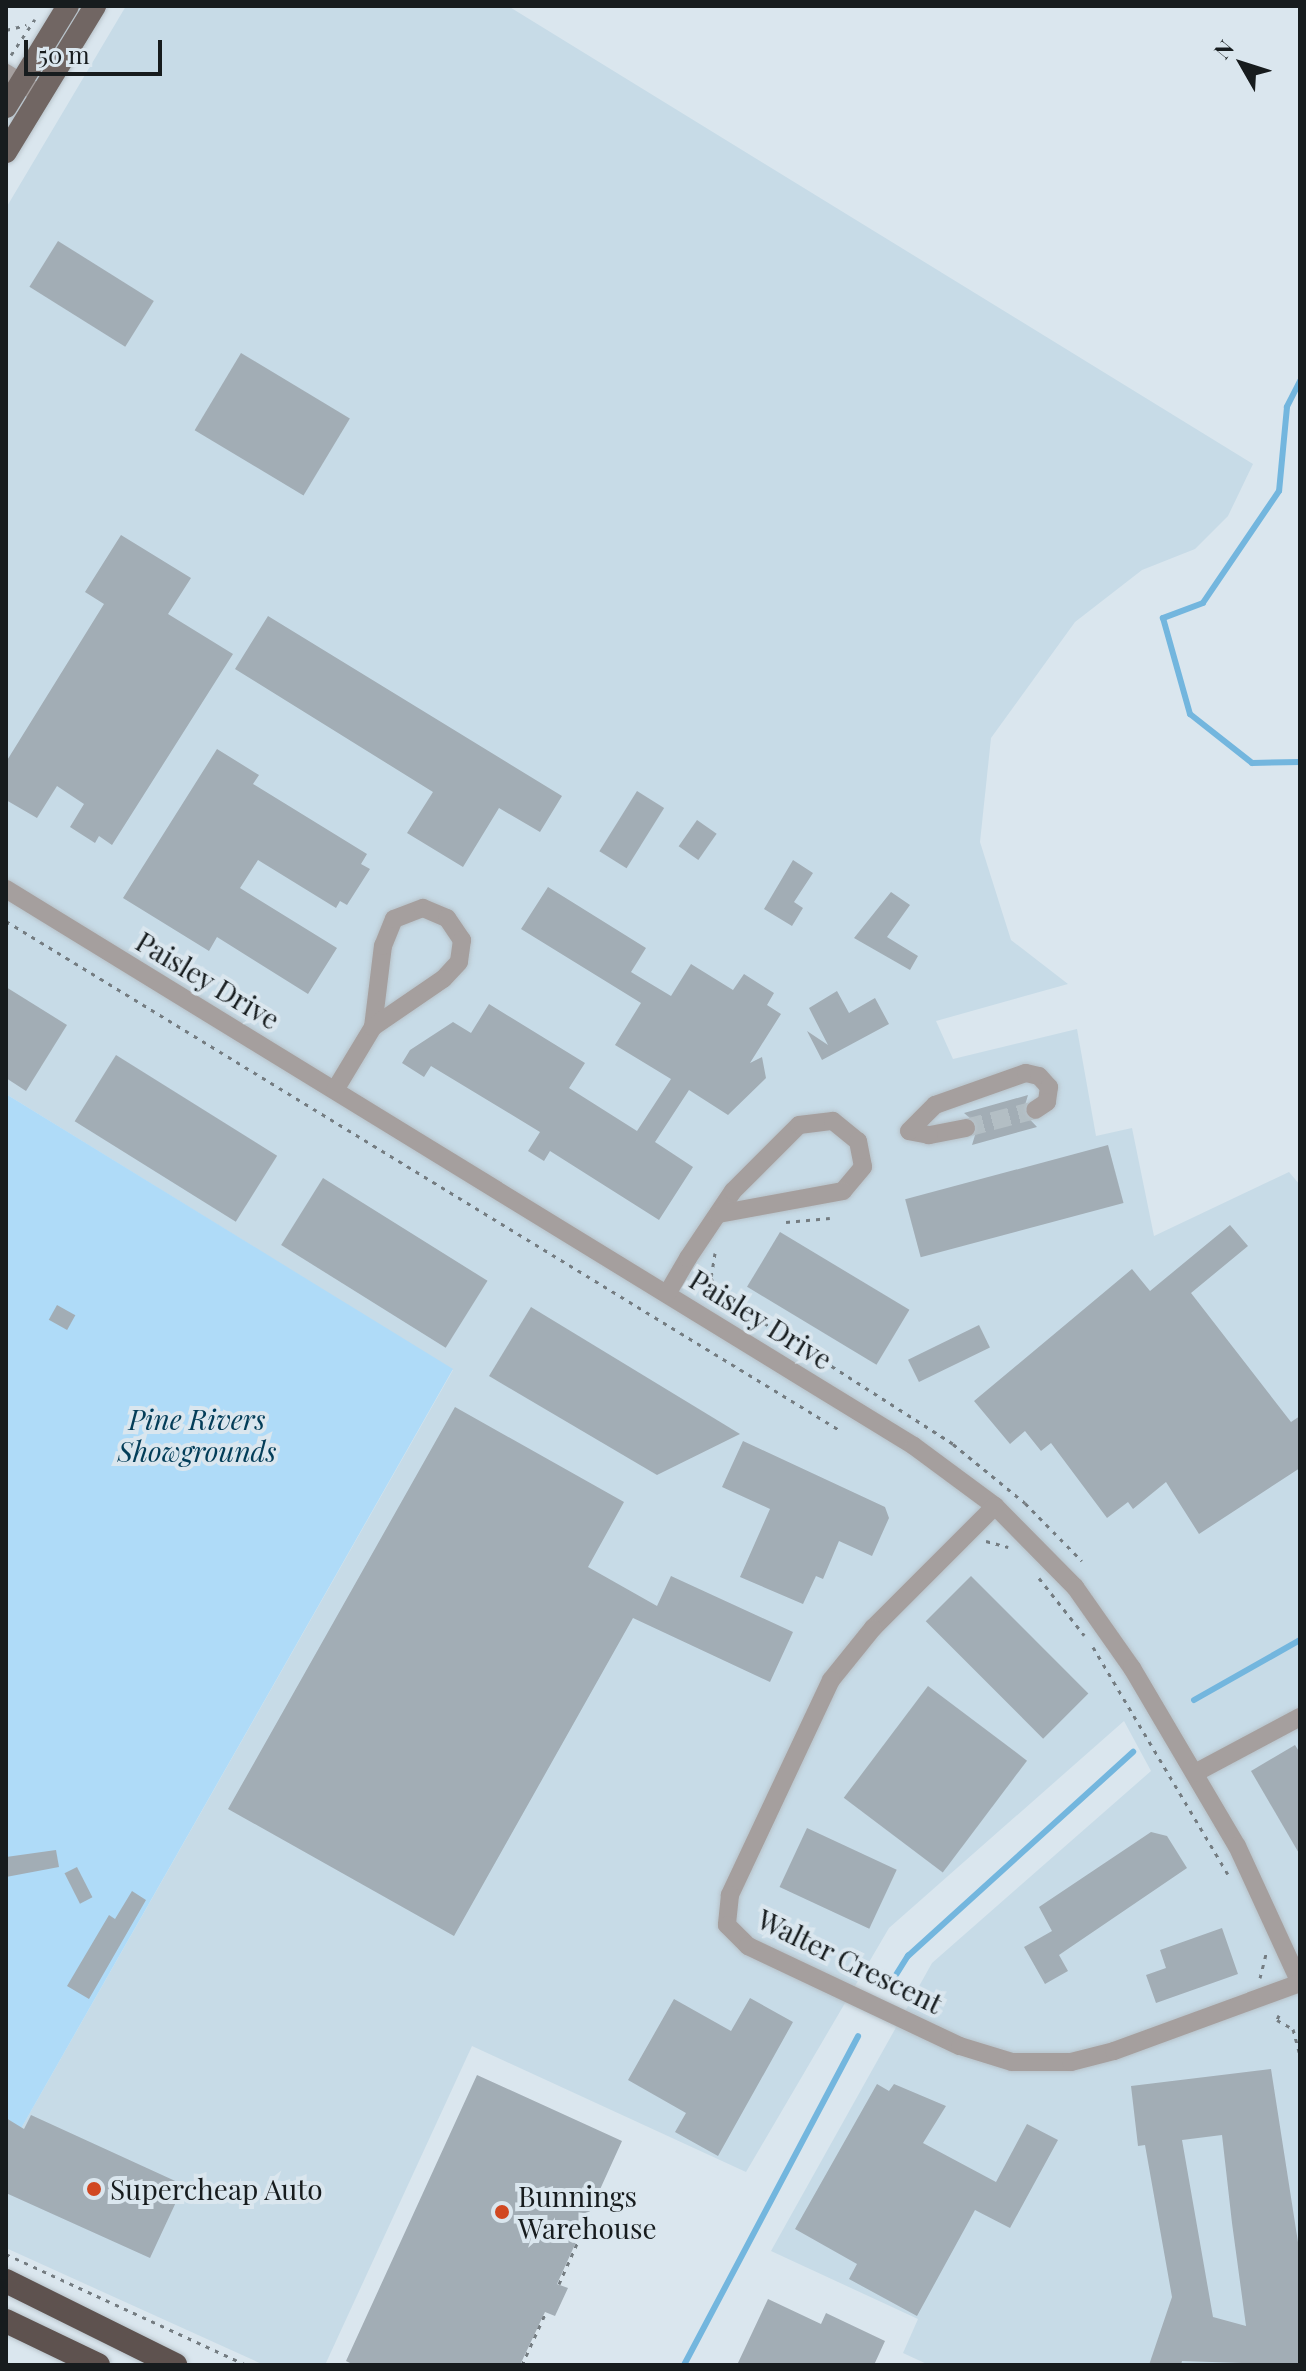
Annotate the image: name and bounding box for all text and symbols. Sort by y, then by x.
scale bar [28,24,166,74]
north arrow [1202,24,1282,104]
text: N [1207,33,1240,65]
text: 50 m [38,38,90,70]
street label: Paisley Drive [130,924,286,1036]
street label: Paisley Drive [683,1262,839,1376]
park label: Pine Rivers Showgrounds [118,1402,276,1468]
street label: Walter Crescent [752,1902,948,2020]
place label: Supercheap Auto [110,2172,323,2206]
place label: Bunnings Warehouse [518,2179,657,2245]
marker: Supercheap Auto [85,2180,103,2198]
marker: Bunnings Warehouse [493,2203,511,2221]

